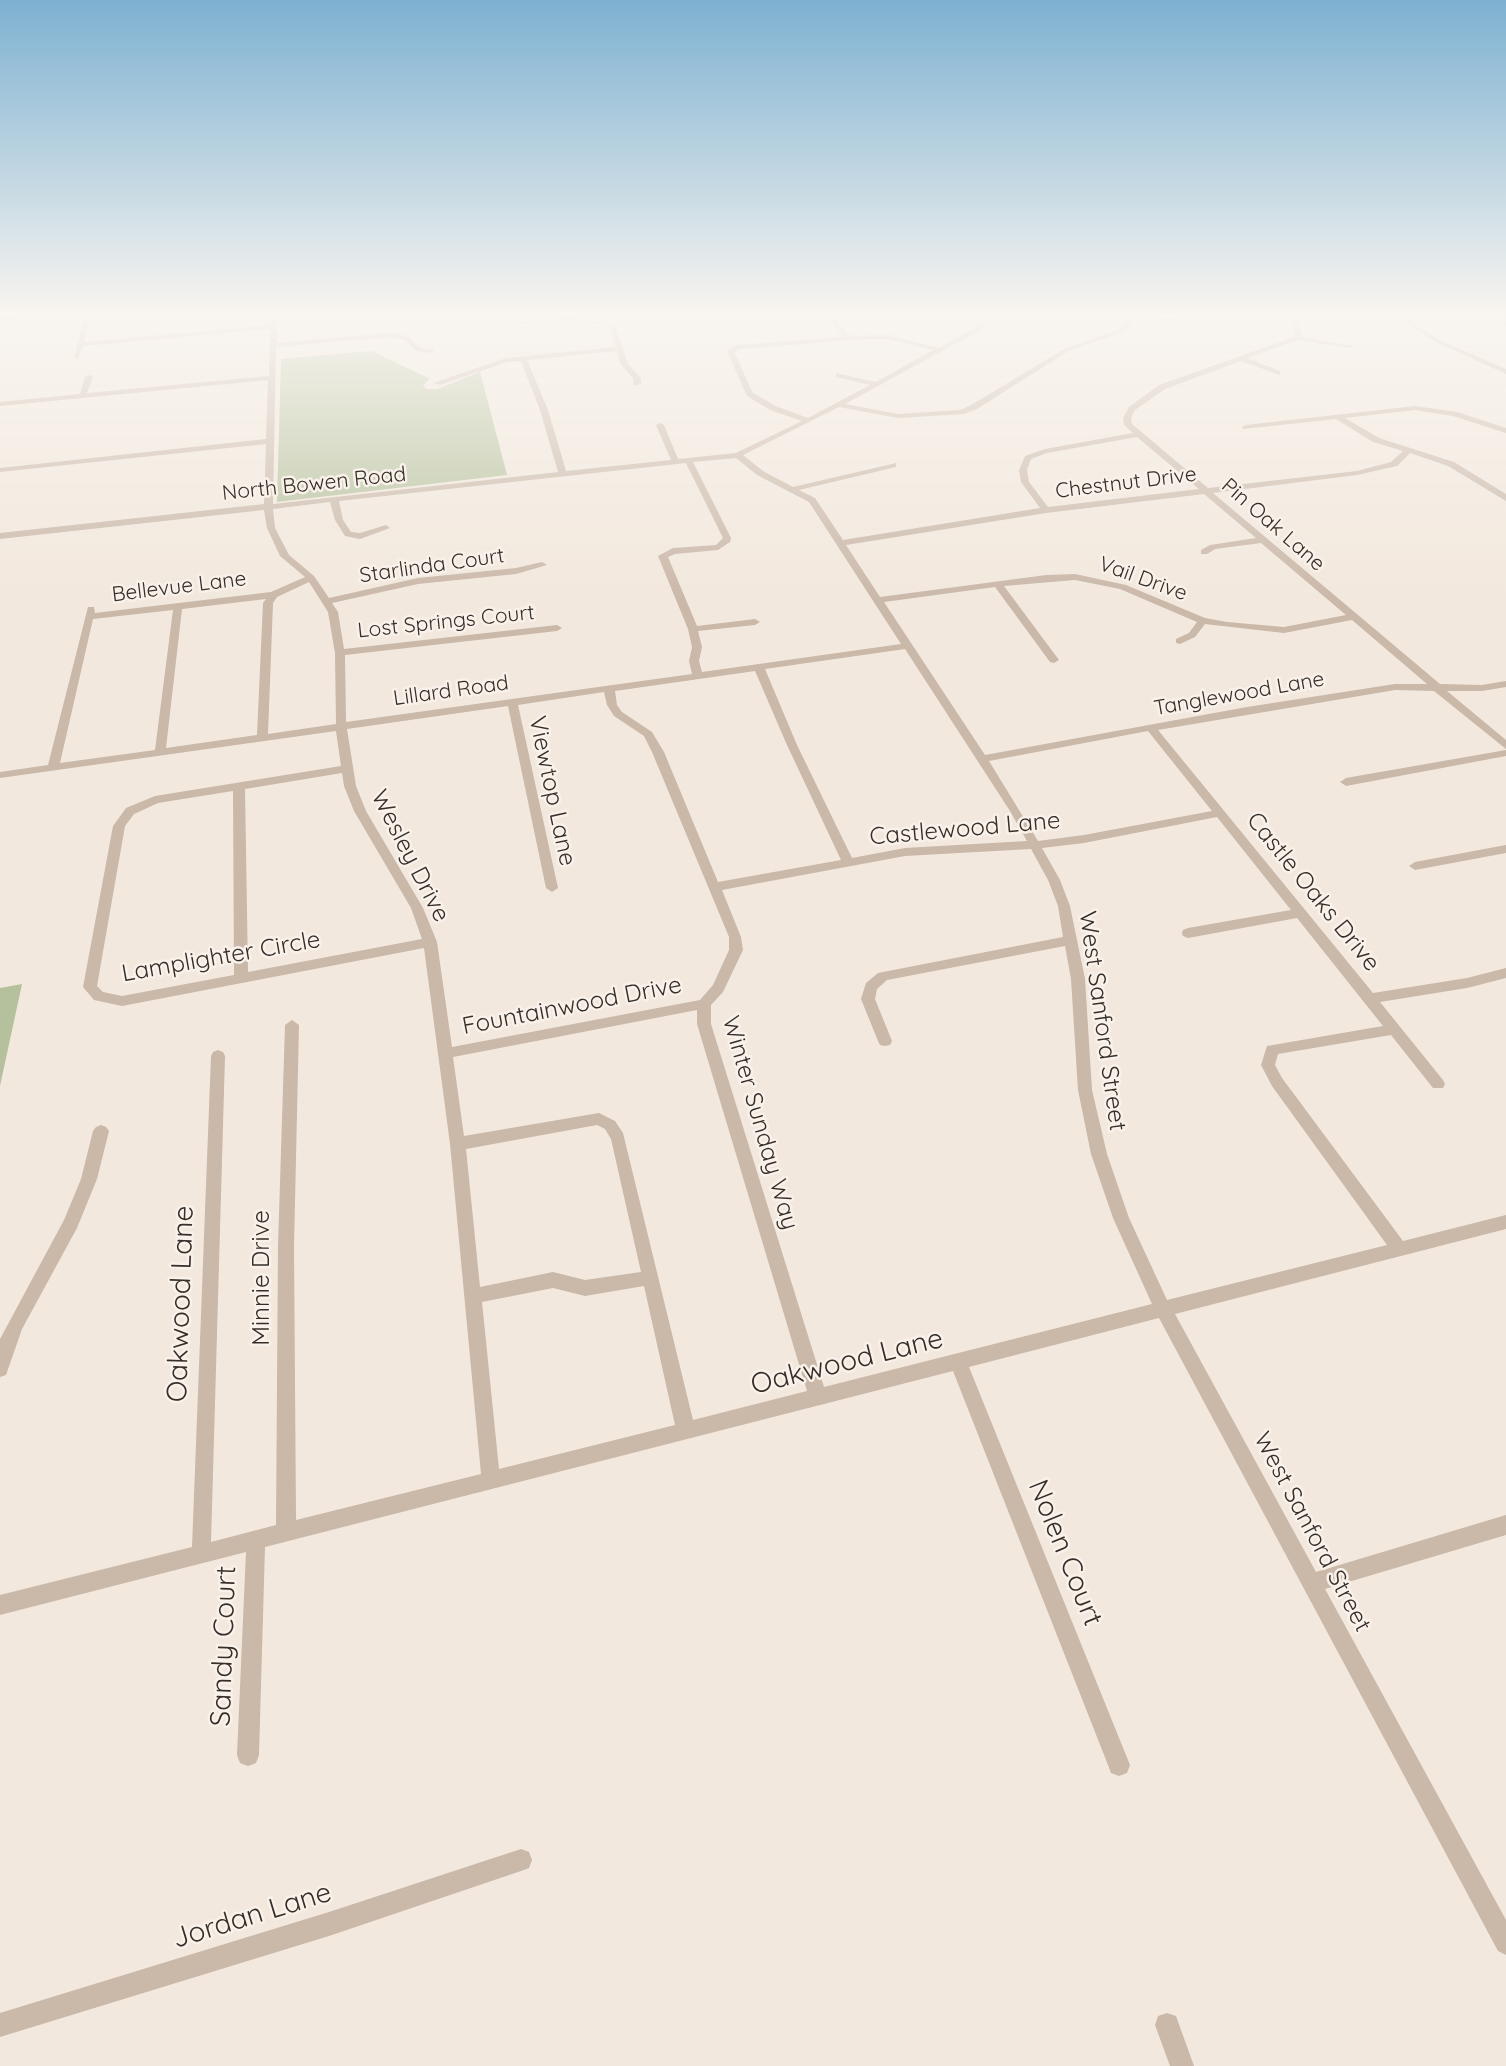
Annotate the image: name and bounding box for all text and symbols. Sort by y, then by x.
street label: North Bowen Road [221,462,407,506]
street label: Chestnut Drive [1054,462,1198,504]
street label: Pin Oak Lane [1216,473,1330,577]
street label: Starlinda Court [358,543,506,589]
street label: Vail Drive [1095,551,1191,607]
street label: Bellevue Lane [110,566,248,608]
street label: Lost Springs Court [356,600,536,644]
street label: Tanglewood Lane [1152,667,1326,721]
street label: Lillard Road [392,670,510,712]
street label: Viewtop Lane [522,714,582,868]
street label: Wesley Drive [364,785,456,927]
street label: Castlewood Lane [868,806,1062,852]
street label: Castle Oaks Drive [1240,807,1386,977]
street label: West Sanford Street [1072,909,1132,1133]
street label: Lamplighter Circle [119,925,323,989]
street label: Fountainwood Drive [460,971,684,1041]
street label: Winter Sunday Way [716,1013,804,1233]
street label: Oakwood Lane [161,1205,201,1403]
street label: Minnie Drive [248,1210,276,1346]
street label: Oakwood Lane [747,1322,947,1402]
street label: West Sanford Street [1247,1427,1377,1637]
street label: Nolen Court [1020,1475,1110,1631]
street label: Sandy Court [204,1565,244,1727]
street label: Jordan Lane [168,1876,336,1956]

